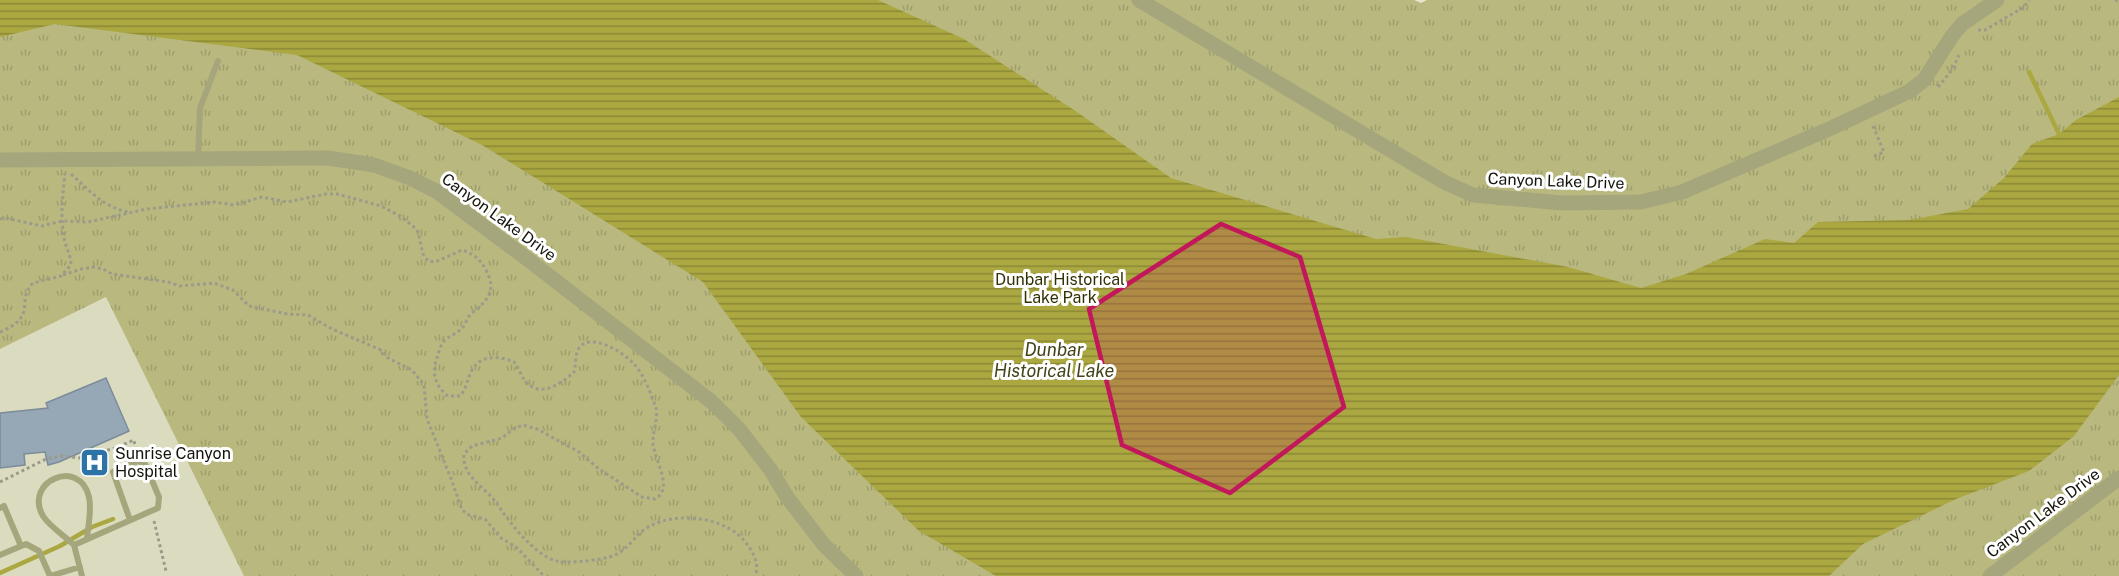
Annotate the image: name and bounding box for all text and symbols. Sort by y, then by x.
street label: Canyon Lake Drive [438,169,560,265]
street label: Canyon Lake Drive [1487,169,1625,193]
park label: Dunbar Historical Lake Park [995,270,1125,307]
water label: Dunbar Historical Lake [994,339,1115,381]
place label: Sunrise Canyon Hospital [115,444,231,481]
hospital icon: Sunrise Canyon Hospital [78,446,110,478]
street label: Canyon Lake Drive [1983,464,2103,562]

